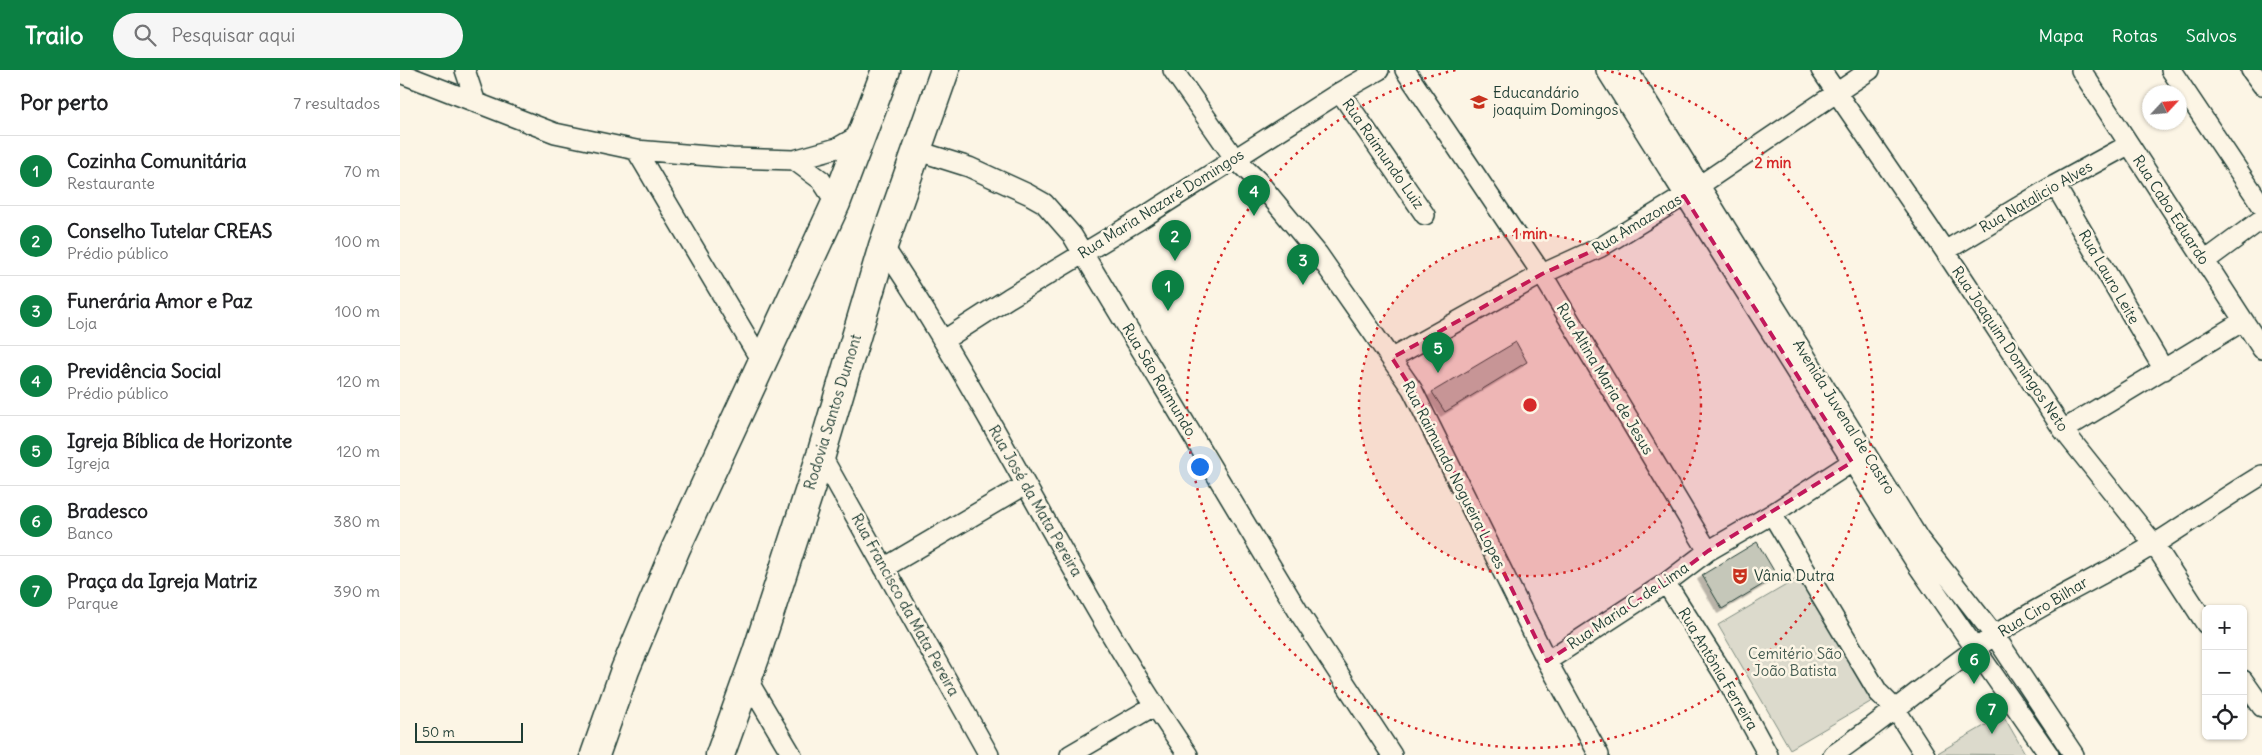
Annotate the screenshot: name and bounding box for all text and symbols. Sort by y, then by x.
search box [113,13,463,58]
text: Trailo [25,20,83,50]
icon: search [131,21,159,49]
text: Pesquisar aqui [171,23,295,47]
text: Mapa [2039,24,2084,47]
text: Rotas [2112,24,2158,47]
text: Salvos [2186,24,2237,47]
place label: Educandário joaquim Domingos [1492,83,1618,119]
north arrow [2142,85,2187,130]
text: Por perto [20,89,108,116]
school or university icon: Educandário joaquim Domingos [1469,92,1489,112]
text: 7 resultados [293,93,380,113]
street label: Rua Raimundo Luiz [1338,95,1429,213]
street label: Rua Maria Nazaré Domingos [1074,145,1247,263]
text: Cozinha Comunitária [67,149,247,173]
street label: Rua Cabo Eduardo [2129,151,2214,268]
text: 2 min [1755,153,1792,172]
street label: Rua Natalicio Alves [1976,156,2096,237]
text: 1 [33,161,39,181]
text: 70 m [344,161,380,181]
text: Restaurante [67,173,155,193]
pin: 4 [1238,175,1270,216]
street label: Rua Amazonas [1588,189,1685,258]
text: Conselho Tutelar CREAS [67,219,272,243]
pin: 2 [1159,220,1191,261]
text: 1 min [1513,224,1548,243]
street label: Rua Lauro Leite [2075,226,2144,327]
text: 2 [32,231,40,251]
text: 100 m [335,231,380,251]
text: Prédio público [67,243,169,263]
pin: 3 [1287,244,1319,285]
street label: Rua Joaquim Domingos Neto [1948,262,2073,435]
pin: 1 [1152,270,1184,311]
text: Funerária Amor e Paz [67,289,253,313]
street label: Rua Altina Maria de Jesus [1553,300,1658,458]
text: 3 [31,301,41,321]
text: 100 m [335,301,380,321]
text: Loja [67,313,97,333]
street label: Rua São Raimundo [1118,320,1201,440]
street label: Rodovia Santos Dumont [800,332,865,492]
pin: 5 [1422,332,1454,373]
street label: Avenida Juvenal de Castro [1789,336,1900,498]
text: Previdência Social [67,359,221,383]
text: 4 [31,371,41,391]
text: 120 m [337,371,380,391]
street label: Rua Raimundo Nogueira Lopes [1399,378,1510,572]
text: Prédio público [67,383,169,403]
centre of rings [1521,396,1539,414]
street label: Rua José da Mata Pereira [984,422,1087,580]
text: Igreja Bíblica de Horizonte [67,429,292,453]
text: 5 [31,441,41,461]
text: 120 m [337,441,380,461]
text: Igreja [67,453,110,473]
your location [1187,454,1213,480]
text: Bradesco [67,499,148,523]
street label: Rua Francisco da Mata Pereira [847,510,964,700]
text: 6 [31,511,41,531]
text: 380 m [333,511,380,531]
text: Banco [67,523,113,543]
street label: Rua Maria C. de Lima [1563,558,1693,653]
theatre icon: Vânia Dutra [1730,566,1750,586]
place label: Vânia Dutra [1754,566,1835,585]
text: Praça da Igreja Matriz [67,569,257,593]
street label: Rua Ciro Bilhar [1994,572,2091,641]
text: 7 [32,581,40,601]
text: 390 m [333,581,380,601]
text: Parque [67,593,118,613]
street label: Rua Antônia Ferreira [1674,604,1763,734]
map controls [2202,605,2247,740]
button: + [2202,605,2247,650]
pin: 6 [1958,643,1990,684]
park label: Cemitério São João Batista [1748,644,1842,680]
button: − [2202,650,2247,695]
pin: 7 [1976,693,2008,734]
button: locate [2202,695,2247,740]
scale bar [415,720,522,743]
text: 50 m [422,723,455,741]

